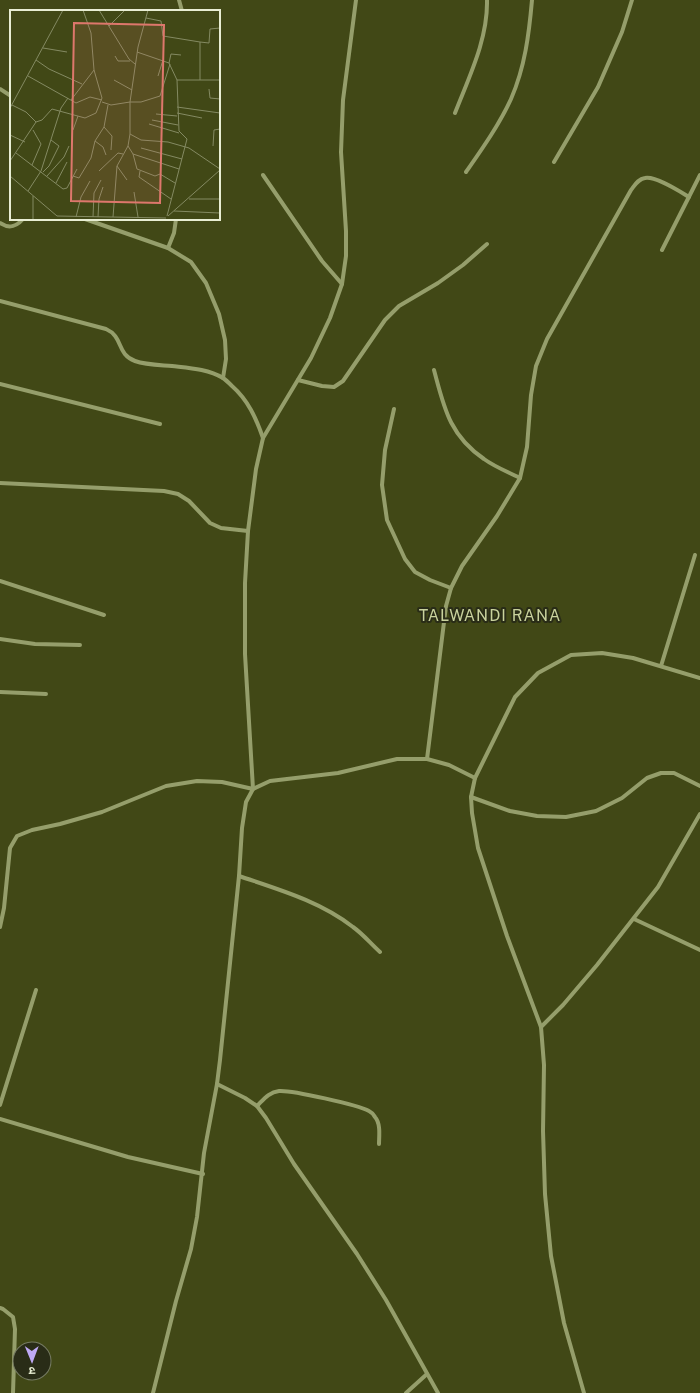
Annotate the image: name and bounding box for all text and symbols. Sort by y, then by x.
inset map [10,10,220,220]
district label: TALWANDI RANA [419,606,561,625]
north arrow [12,1341,52,1381]
text: उ [28,1365,35,1377]

